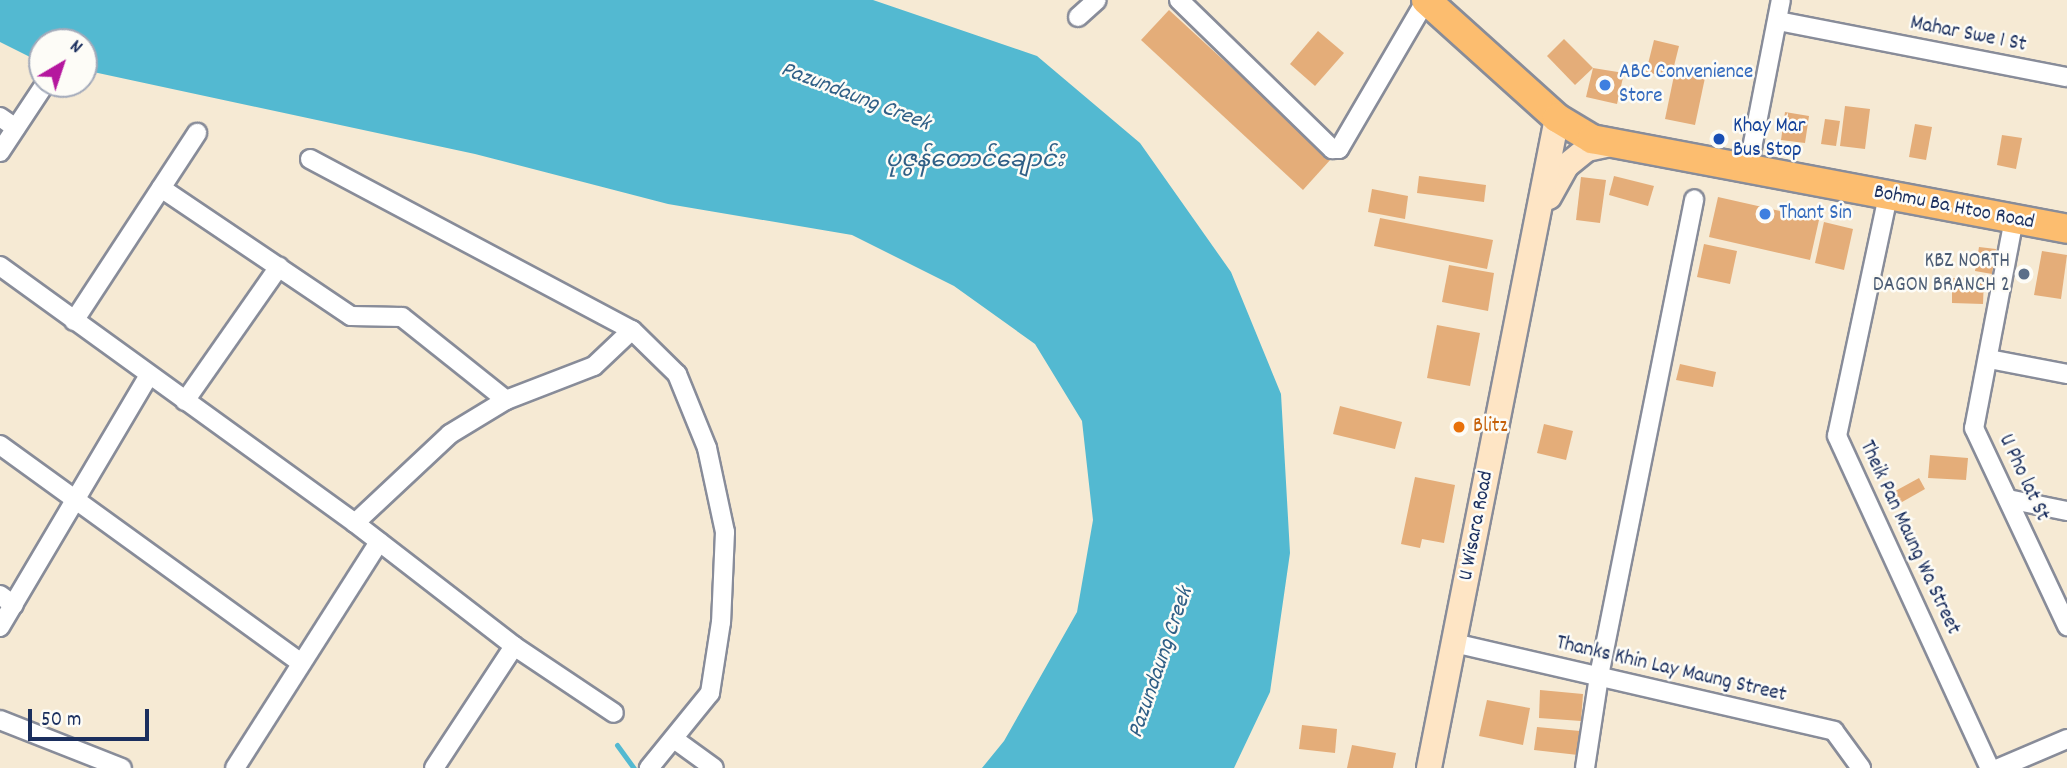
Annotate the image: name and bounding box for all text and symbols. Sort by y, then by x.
street label: Mahar Swe 1 St [1908,11,2028,59]
north arrow [28,28,98,98]
text: N [63,34,87,61]
water label: Pazundaung Creek [777,57,933,139]
place label: ABC Convenience Store [1619,60,1753,110]
marker: ABC Convenience Store [1597,77,1613,93]
place label: Khay Mar Bus Stop [1733,114,1805,164]
marker: Khay Mar Bus Stop [1711,131,1727,147]
water label: ပုဇွန်တောင်ချောင်း [886,148,1064,176]
street label: Bohmu Ba Htoo Road [1872,180,2036,236]
place label: Thant Sin [1779,201,1852,227]
marker: Thant Sin [1757,206,1773,222]
place label: KBZ NORTH DAGON BRANCH 2 [1873,249,2010,299]
marker: KBZ NORTH DAGON BRANCH 2 [2016,266,2032,282]
place label: Blitz [1473,414,1508,440]
marker: Blitz [1451,419,1467,435]
street label: U Pho lat St [1992,431,2054,525]
street label: Theik Pan Maung Wa Street [1853,437,1965,639]
street label: U Wisara Road [1454,469,1500,583]
water label: Pazundaung Creek [1123,584,1201,742]
street label: Thanks Khin Lay Maung Street [1554,631,1788,709]
scale bar [32,694,152,738]
text: 50 m [41,706,81,736]

